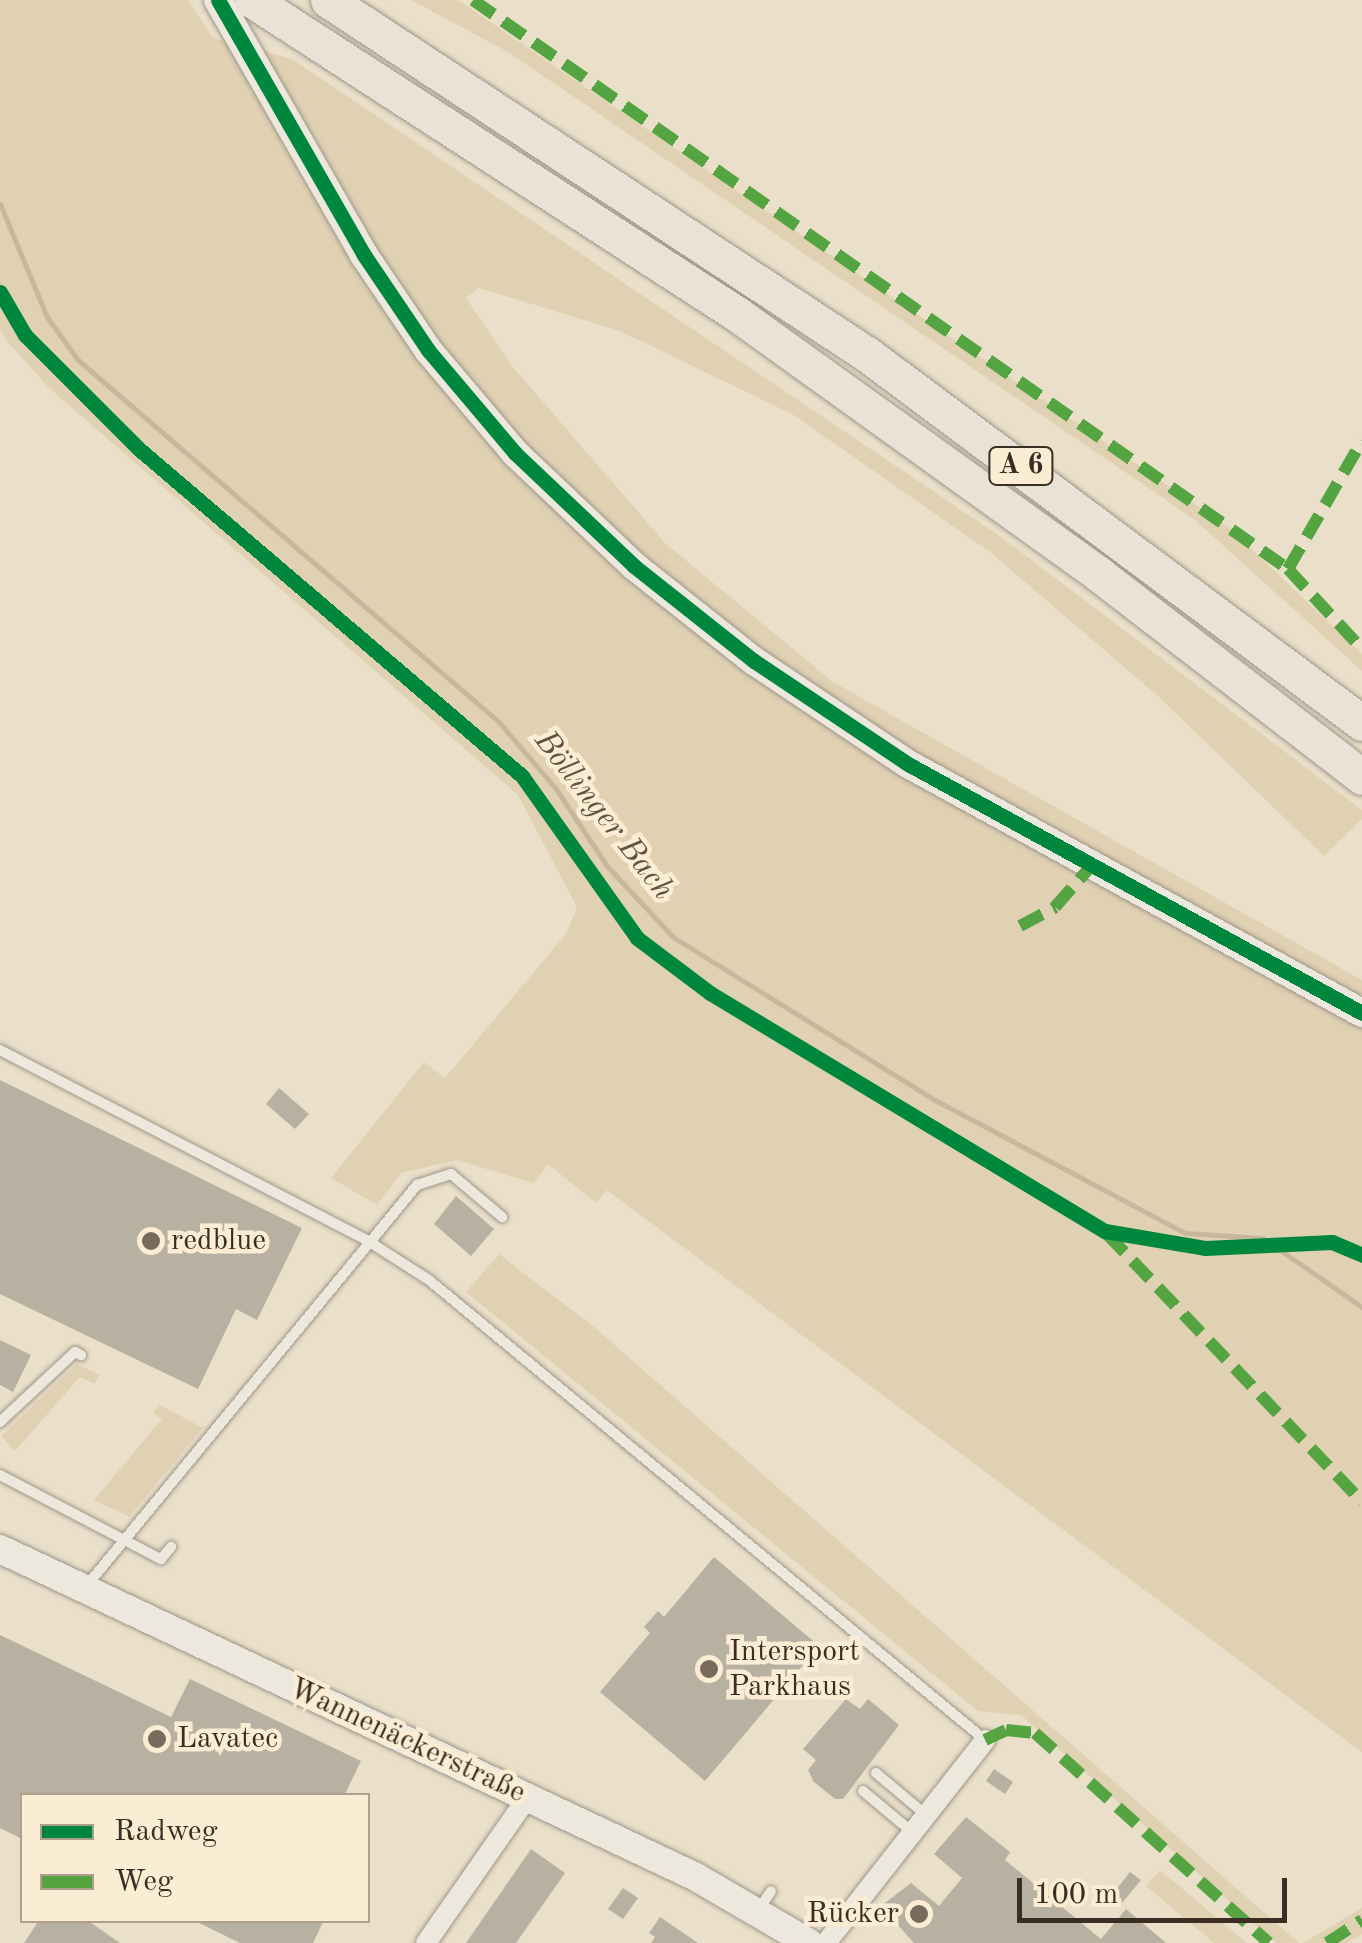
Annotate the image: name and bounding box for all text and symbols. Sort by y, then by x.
road number: A 6 [986,443,1056,489]
water label: Böllinger Bach [525,723,681,909]
place label: redblue [171,1223,266,1259]
marker: redblue [140,1230,162,1252]
place label: Intersport Parkhaus [729,1634,860,1704]
marker: Intersport Parkhaus [698,1658,720,1680]
street label: Wannenäckerstraße [283,1670,531,1812]
place label: Lavatec [177,1721,278,1757]
marker: Lavatec [146,1728,168,1750]
legend [20,1793,370,1923]
text: Radweg [114,1817,218,1847]
scale bar [1022,1858,1292,1920]
text: Weg [114,1867,173,1897]
text: 100 m [1034,1880,1118,1910]
place label: Rücker [807,1896,899,1932]
marker: Rücker [908,1903,930,1925]

